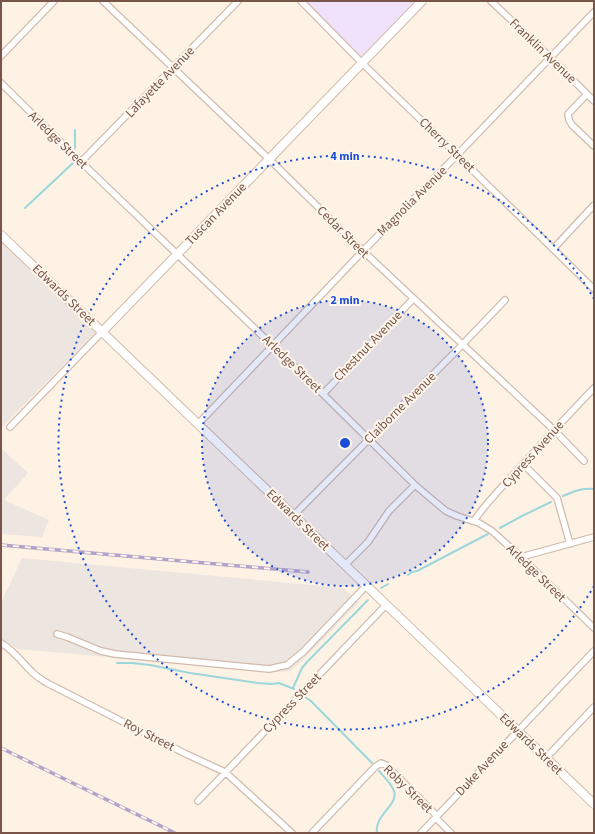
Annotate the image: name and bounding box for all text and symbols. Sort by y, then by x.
street label: Franklin Avenue [506,14,580,88]
street label: Lafayette Avenue [121,42,199,122]
street label: Arledge Street [24,107,92,173]
street label: Cherry Street [415,114,479,177]
text: 4 min [330,148,360,165]
street label: Magnolia Avenue [373,162,451,240]
street label: Tuscan Avenue [181,179,251,249]
street label: Cedar Street [313,202,374,263]
street label: Edwards Street [28,260,100,330]
text: 2 min [330,292,360,309]
street label: Chestnut Avenue [330,307,406,385]
street label: Arledge Street [258,331,326,397]
street label: Claiborne Avenue [360,368,440,448]
street label: Cypress Avenue [498,416,568,492]
centre of rings [338,436,352,450]
street label: Edwards Street [262,485,334,555]
street label: Arledge Street [502,540,570,606]
street label: Cypress Street [259,668,326,737]
street label: Edwards Street [495,709,567,779]
street label: Roy Street [120,714,178,756]
street label: Duke Avenue [451,736,513,800]
street label: Roby Street [379,761,437,818]

